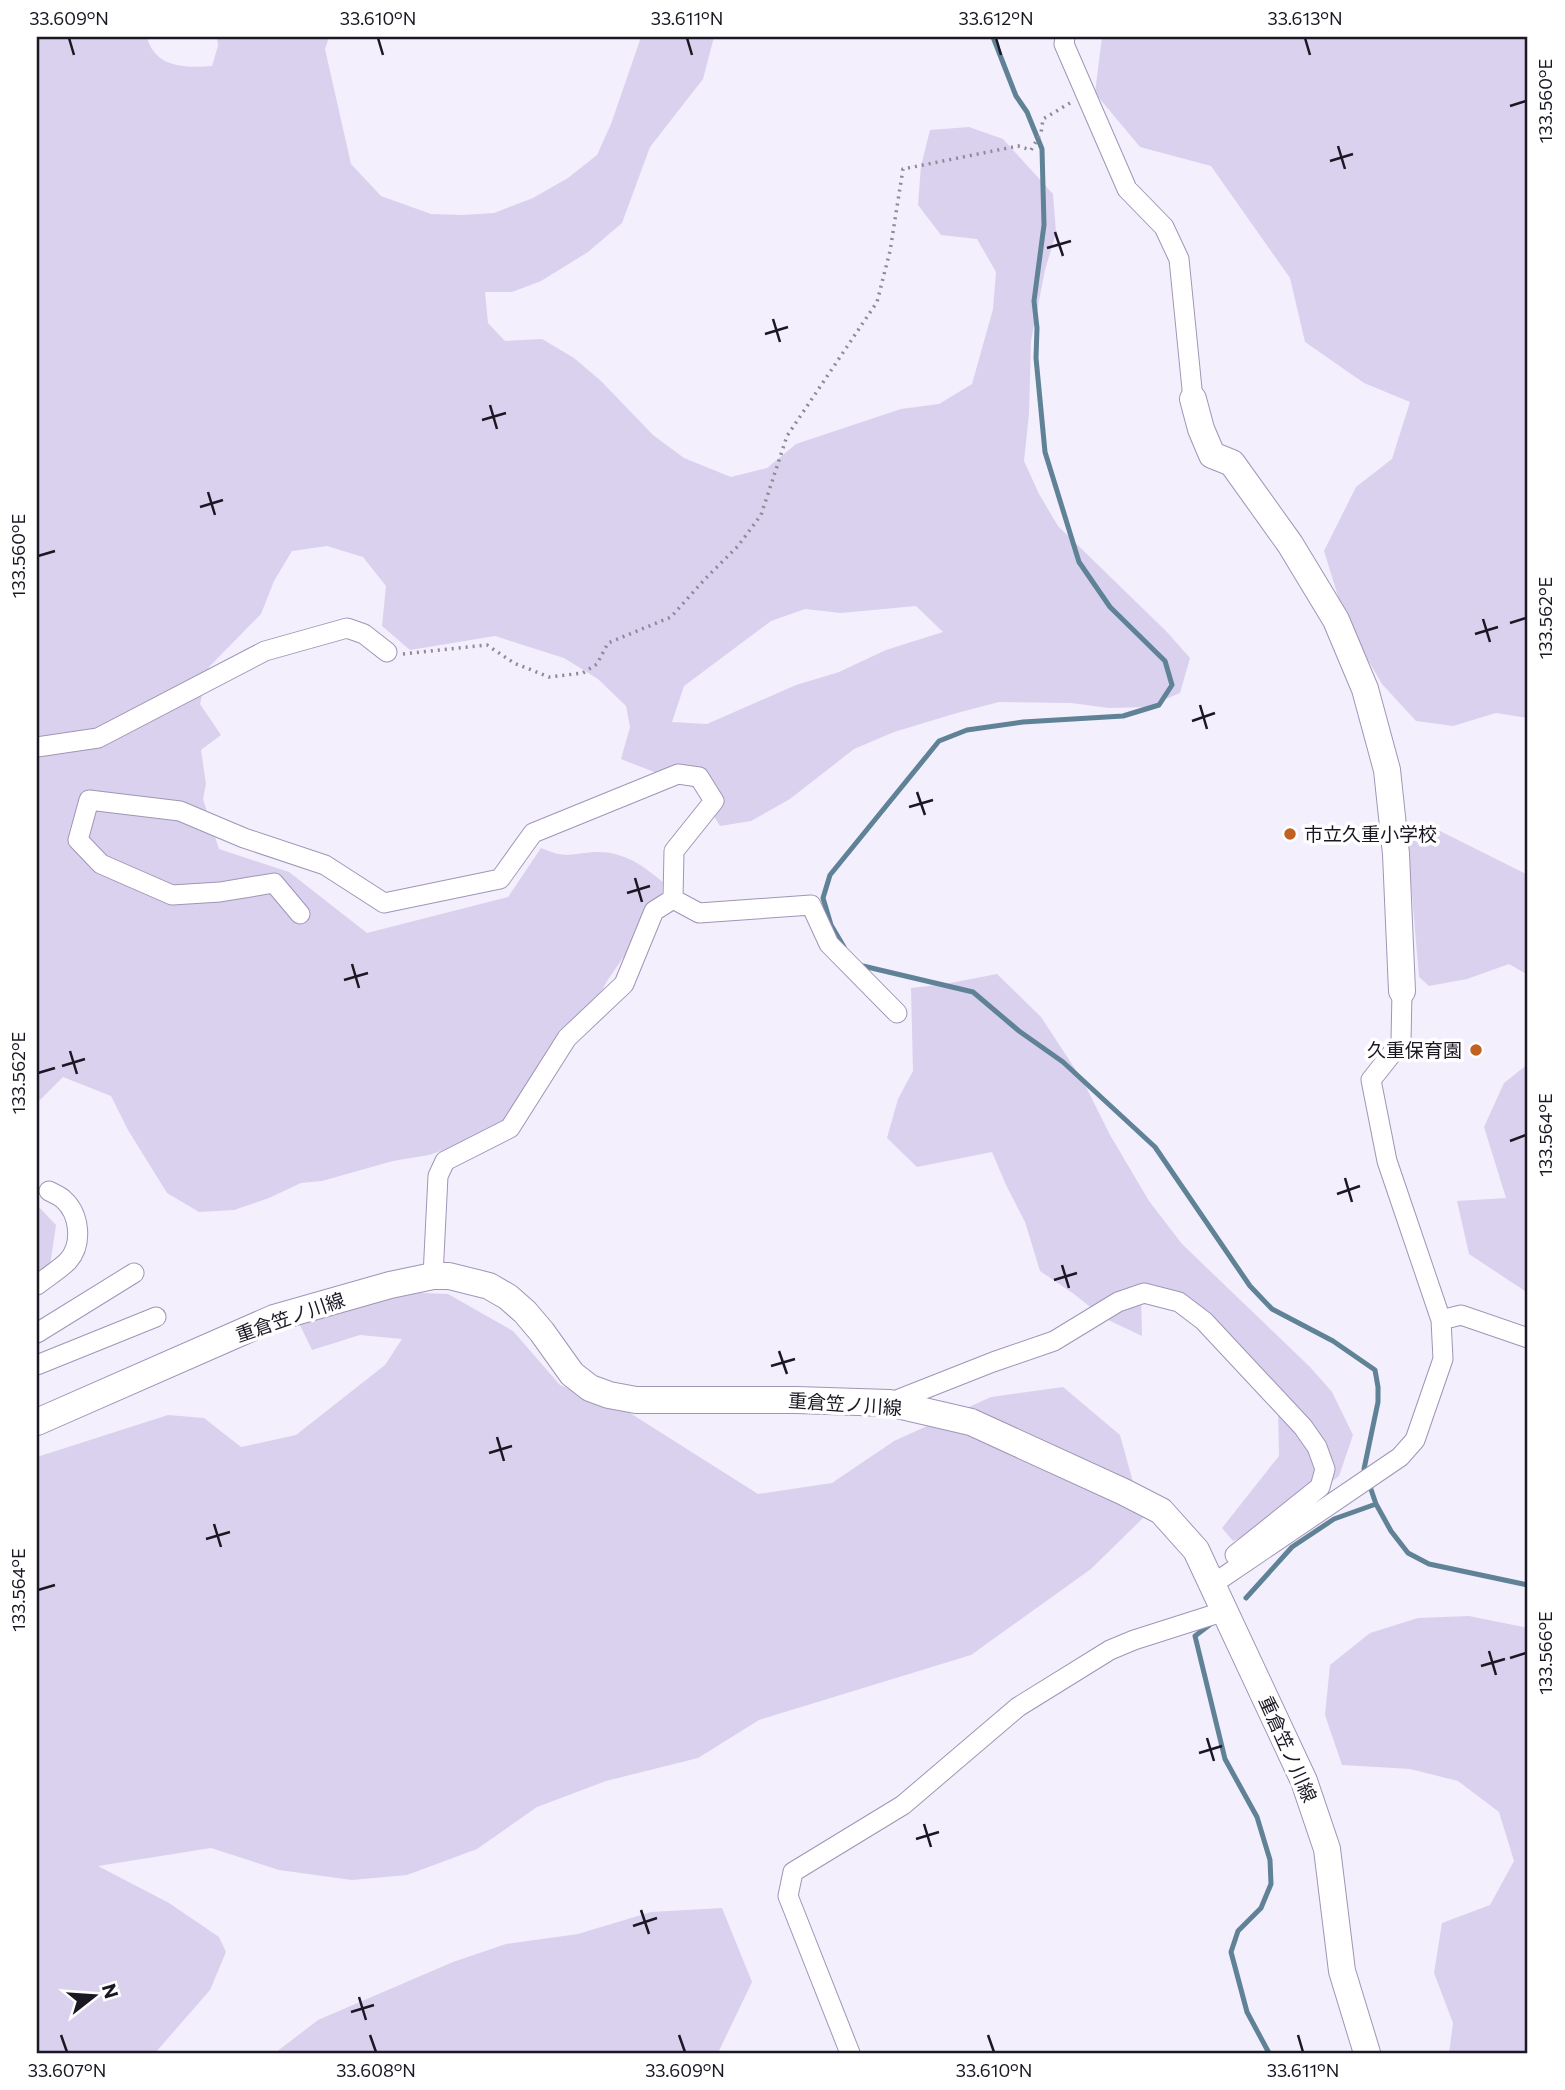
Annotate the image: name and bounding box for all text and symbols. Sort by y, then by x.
text: 33.609°N [29,7,109,29]
text: 33.610°N [340,7,416,29]
text: 33.611°N [651,7,723,29]
text: 33.612°N [959,7,1033,29]
text: 33.613°N [1267,7,1343,29]
text: 133.560°E [1534,59,1556,143]
text: 133.560°E [7,514,29,598]
text: 133.562°E [1534,577,1556,659]
place label: 市立久重小学校 [1304,822,1437,845]
marker: 市立久重小学校 [1282,826,1298,842]
text: 133.562°E [7,1032,29,1114]
place label: 久重保育園 [1367,1038,1462,1061]
marker: 久重保育園 [1468,1042,1484,1058]
text: 133.564°E [1534,1093,1556,1177]
street label: 重倉笠ノ川線 [232,1287,347,1346]
street label: 重倉笠ノ川線 [787,1388,903,1419]
text: 133.564°E [7,1548,29,1632]
text: 133.566°E [1534,1611,1556,1695]
street label: 重倉笠ノ川線 [1255,1692,1322,1806]
north arrow [60,1960,130,2030]
text: N [98,1981,124,2001]
text: 33.607°N [28,2059,106,2081]
text: 33.608°N [336,2059,416,2081]
text: 33.609°N [645,2059,725,2081]
text: 33.610°N [956,2059,1032,2081]
text: 33.611°N [1267,2059,1339,2081]

